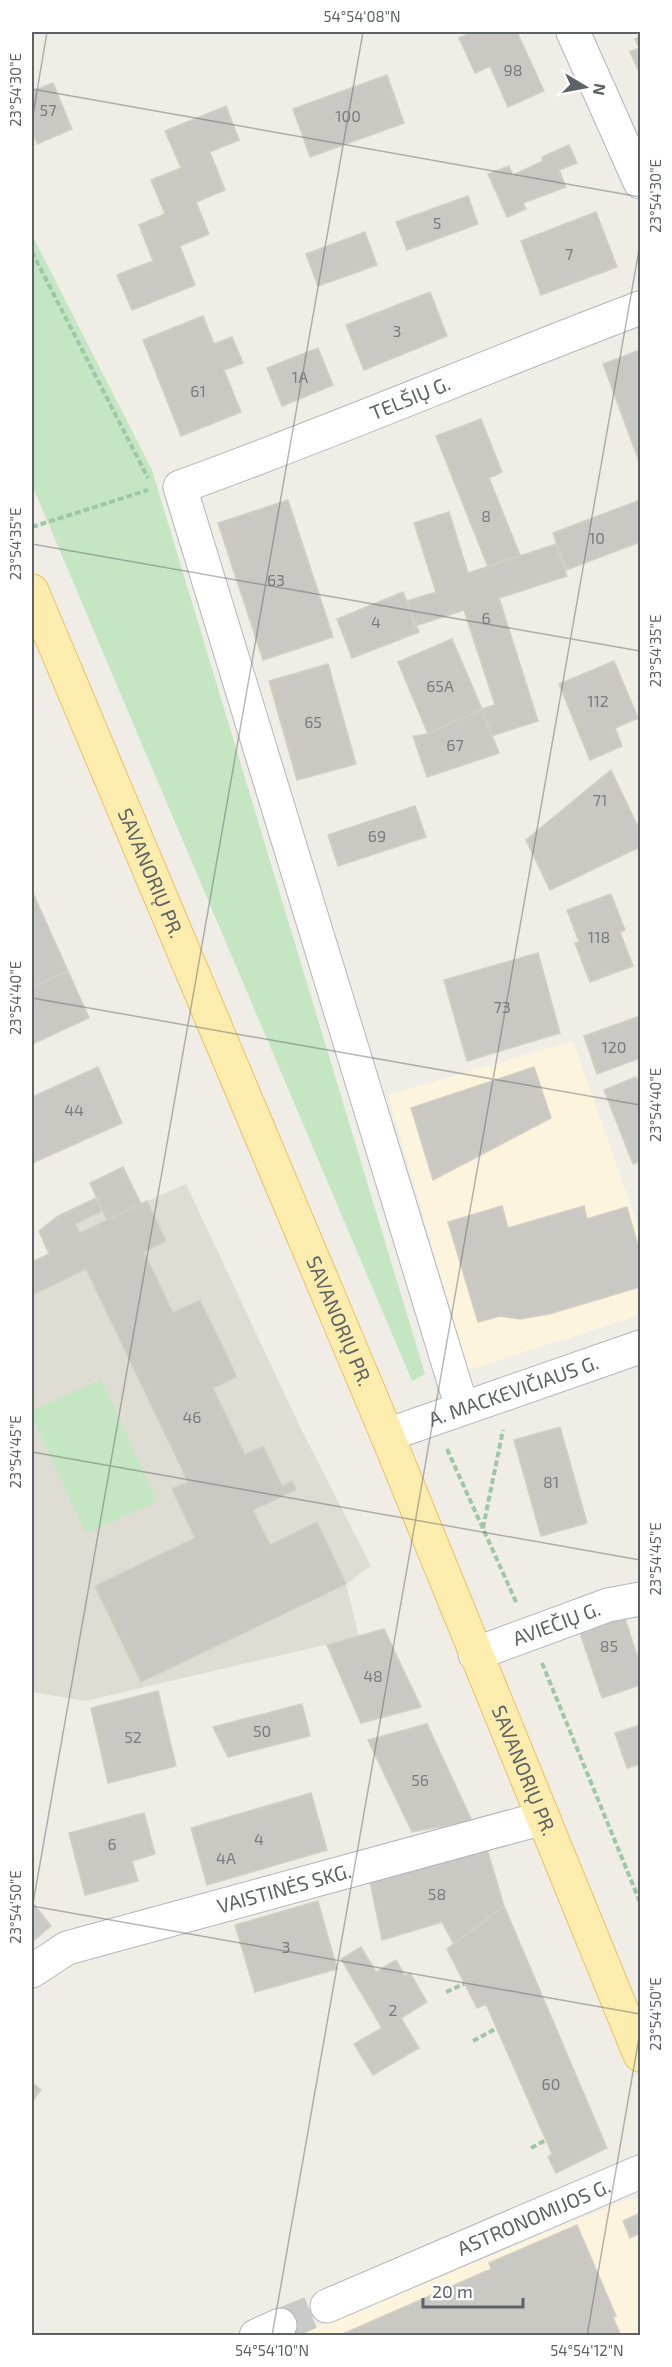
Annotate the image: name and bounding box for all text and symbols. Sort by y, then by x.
text: 54°54'08"N [323,7,401,25]
text: 23°54'30"E [6,53,24,127]
north arrow [555,57,615,117]
house number: 98 [504,60,522,79]
text: N [590,82,611,97]
house number: 57 [40,100,56,119]
house number: 100 [335,106,361,125]
text: 23°54'30"E [646,159,664,233]
house number: 5 [433,213,441,232]
house number: 7 [565,244,573,263]
house number: 3 [393,321,401,340]
house number: 1A [292,367,308,386]
street label: TELŠIŲ G. [366,371,454,424]
house number: 61 [190,381,206,400]
house number: 8 [481,506,491,525]
text: 23°54'35"E [6,508,24,580]
house number: 10 [589,528,605,547]
house number: 63 [267,570,285,589]
house number: 6 [481,608,491,627]
house number: 4 [371,612,381,631]
text: 23°54'35"E [646,615,664,687]
house number: 65A [426,676,454,695]
house number: 112 [587,691,609,710]
house number: 65 [304,712,322,731]
house number: 67 [446,735,464,754]
house number: 71 [593,790,607,809]
street label: SAVANORIŲ PR. [114,804,190,941]
house number: 69 [368,826,386,845]
house number: 118 [588,927,610,946]
text: 23°54'40"E [6,961,24,1035]
house number: 73 [493,997,511,1016]
house number: 120 [601,1037,627,1056]
text: 23°54'40"E [646,1068,664,1142]
house number: 44 [64,1100,84,1119]
street label: SAVANORIŲ PR. [302,1252,378,1389]
street label: A. MACKEVIČIAUS G. [425,1349,601,1431]
house number: 46 [183,1407,202,1426]
text: 23°54'45"E [6,1415,24,1489]
house number: 81 [543,1472,559,1491]
text: 23°54'45"E [646,1522,664,1596]
street label: AVIEČIŲ G. [509,1596,604,1650]
house number: 85 [600,1636,618,1655]
house number: 48 [363,1666,383,1685]
street label: SAVANORIŲ PR. [488,1701,562,1839]
house number: 50 [253,1721,271,1740]
house number: 52 [124,1727,142,1746]
house number: 56 [411,1770,429,1789]
house number: 4 [254,1829,264,1848]
house number: 6 [107,1834,117,1853]
house number: 4A [216,1848,236,1867]
street label: VAISTINĖS SKG. [214,1858,354,1917]
text: 23°54'50"E [6,1870,24,1944]
house number: 58 [428,1884,446,1903]
house number: 3 [282,1937,290,1956]
text: 23°54'50"E [646,1977,664,2051]
house number: 2 [389,2000,398,2019]
house number: 60 [542,2074,560,2093]
street label: ASTRONOMIJOS G. [453,2173,614,2260]
scale bar [423,2271,524,2309]
text: 20 m [432,2280,473,2302]
text: 54°54'10"N [235,2341,309,2359]
text: 54°54'12"N [550,2341,624,2359]

